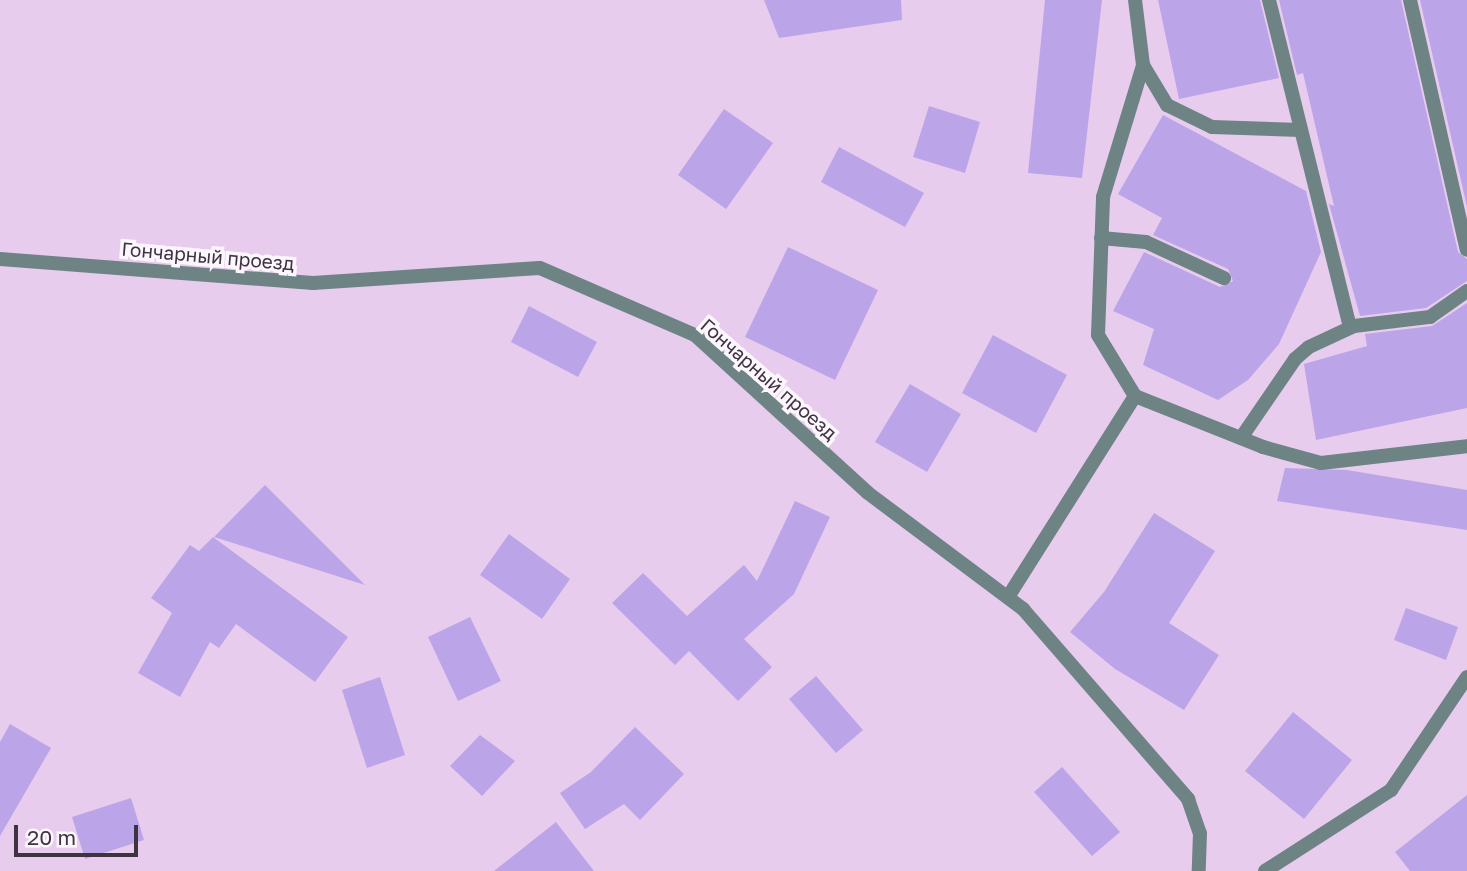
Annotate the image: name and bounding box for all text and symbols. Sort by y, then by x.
street label: Гончарный проезд [121,237,295,275]
street label: Гончарный проезд [696,314,842,444]
scale bar [18,812,142,856]
text: 20 m [27,824,76,850]

